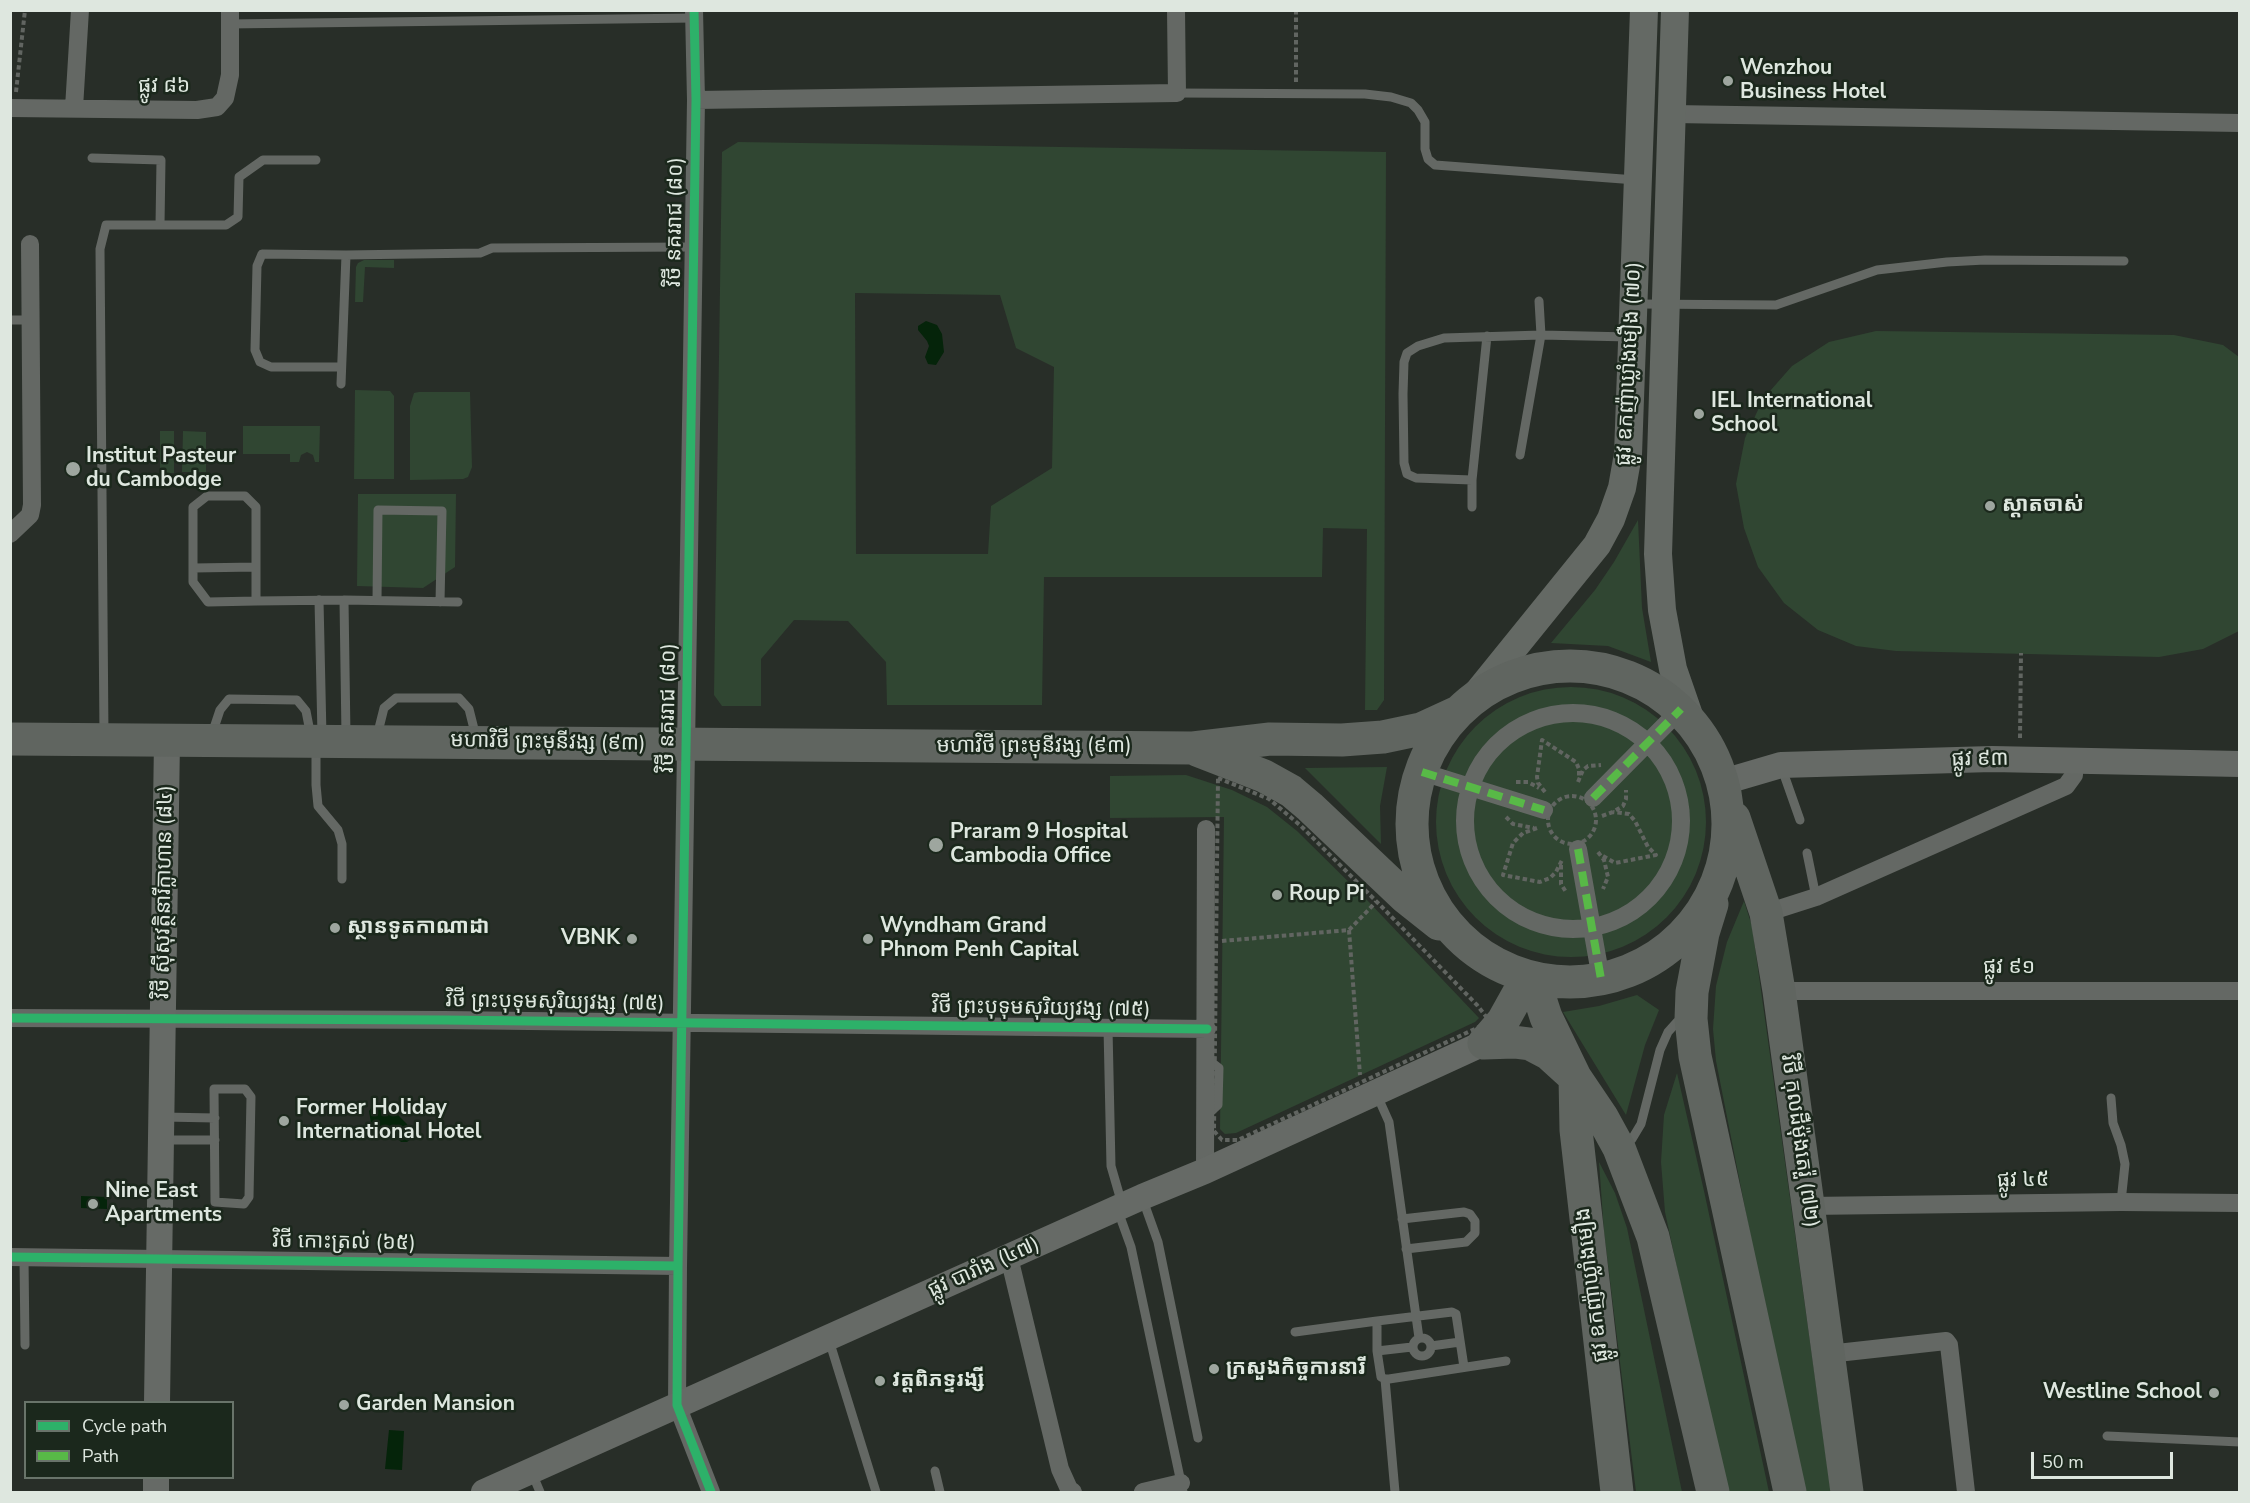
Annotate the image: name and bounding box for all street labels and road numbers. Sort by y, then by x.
street label: ផ្លូវ ៨៦ [138,74,190,100]
street label: វិថី នគររាជ (៨០) [662,157,690,287]
street label: ផ្លូវ ឧកញ៉ាឃ្លាំងមឿង (៧០) [1612,261,1648,467]
street label: វិថី នគររាជ (៨០) [655,643,683,773]
street label: មហាវិថី ព្រះមុនីវង្ស (៩៣) [450,729,646,757]
street label: មហាវិថី ព្រះមុនីវង្ស (៩៣) [936,734,1132,760]
street label: ផ្លូវ ៩៣ [1951,747,2009,773]
street label: វិថី ស៊ីសុវត្ថិនារីក្លាហាន (៨៤) [151,785,179,999]
street label: ផ្លូវ ៩១ [1983,955,2035,981]
street label: វិថី ព្រះបុទុមសុរិយ្យវង្ស (៧៥) [445,988,665,1018]
street label: វិថី ព្រះបុទុមសុរិយ្យវង្ស (៧៥) [931,994,1151,1024]
street label: វិថី កុលដឺម៉ុងតេរ៉ួ (៧២) [1774,1053,1824,1229]
street label: ផ្លូវ ៤៥ [1997,1168,2049,1194]
street label: ផ្លូវ ឧកញ៉ាឃ្លាំងមឿង [1571,1206,1615,1364]
street label: វិថី កោះត្រល់ (៦៥) [272,1229,416,1257]
street label: ផ្លូវ បារាំង (៤៧) [924,1232,1044,1304]

